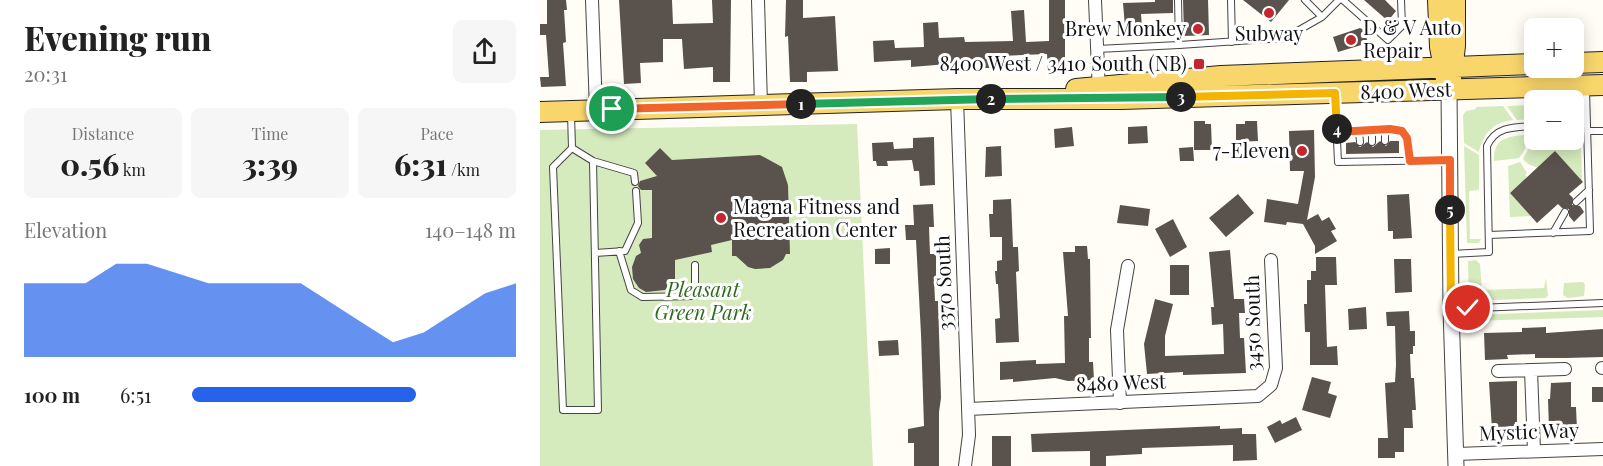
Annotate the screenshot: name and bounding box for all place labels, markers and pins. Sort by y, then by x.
marker: Subway [1262,6,1276,20]
place label: D & V Auto Repair [1363,13,1461,63]
place label: Brew Monkey [1065,14,1186,41]
place label: Subway [1235,19,1303,46]
marker: Brew Monkey [1191,22,1205,36]
marker: D & V Auto Repair [1344,33,1358,47]
place label: 8400 West / 3410 South (NB) [939,49,1187,76]
marker: 8400 West / 3410 South (NB) [1192,57,1206,71]
pin: 3 [1166,82,1196,112]
pin [586,83,637,134]
pin: 2 [976,84,1006,114]
pin: 1 [786,89,816,119]
pin: 4 [1322,114,1352,144]
place label: 7-Eleven [1213,136,1290,163]
marker: 7-Eleven [1295,144,1309,158]
place label: Magna Fitness and Recreation Center [733,192,901,242]
pin: 5 [1435,195,1465,225]
marker: Magna Fitness and Recreation Center [714,211,728,225]
pin [1442,282,1493,333]

